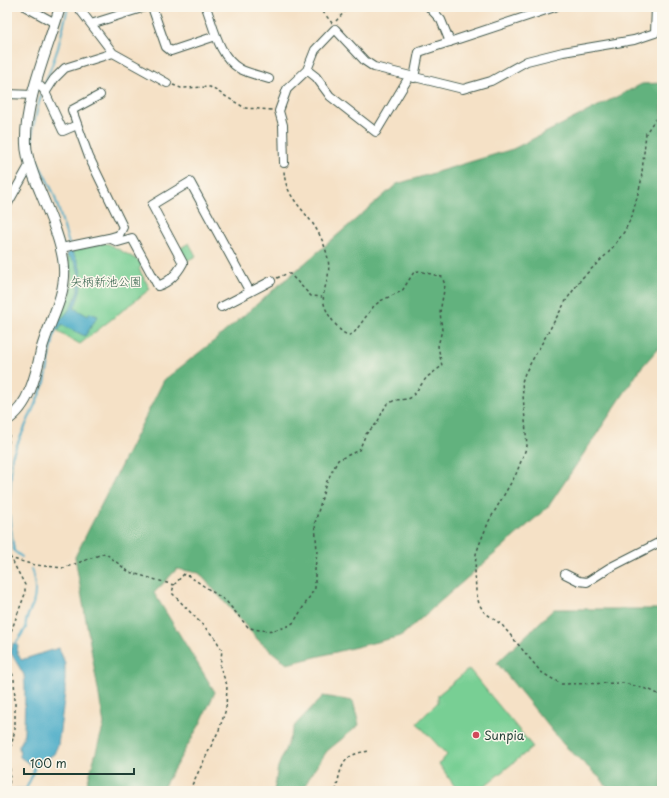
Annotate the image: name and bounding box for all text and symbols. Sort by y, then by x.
park label: 矢柄新池公園 [70,272,142,290]
place label: Sunpia [484,726,525,744]
marker: Sunpia [471,730,481,740]
scale bar [24,750,134,776]
text: 100 m [30,754,67,772]

